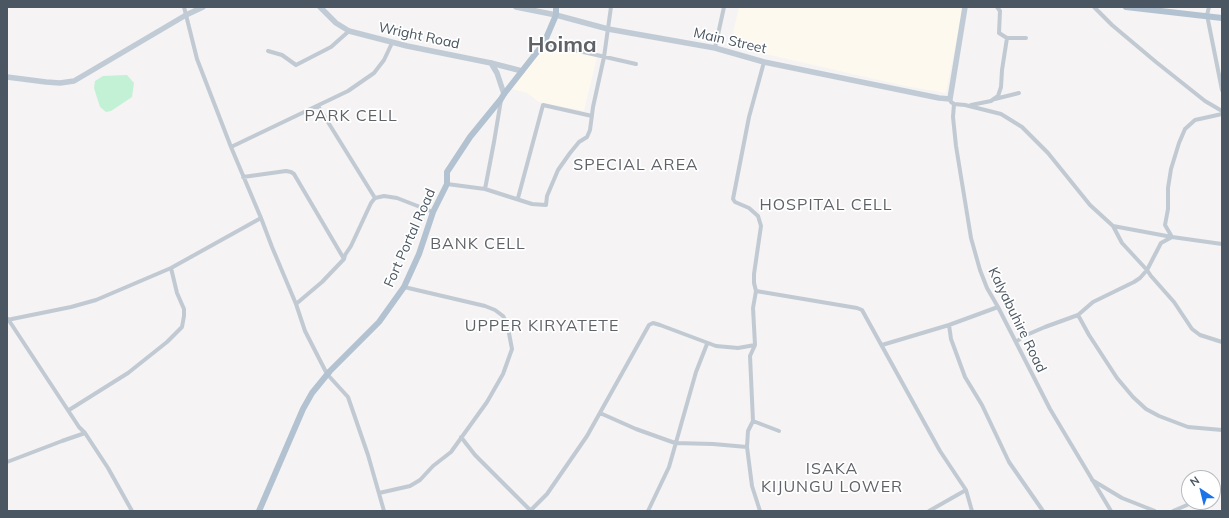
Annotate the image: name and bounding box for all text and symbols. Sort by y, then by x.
street label: Wright Road [377,19,461,53]
street label: Main Street [692,24,768,58]
district label: Hoima [527,32,597,58]
district label: PARK CELL [304,106,398,126]
district label: SPECIAL AREA [573,155,699,175]
street label: Fort Portal Road [381,186,439,290]
district label: HOSPITAL CELL [759,195,893,215]
district label: BANK CELL [430,234,526,254]
street label: Kalyabuhire Road [984,265,1050,375]
district label: UPPER KIRYATETE [465,316,619,336]
district label: ISAKA KIJUNGU LOWER [761,459,903,497]
north arrow [1181,470,1221,510]
text: N [1187,473,1202,489]

